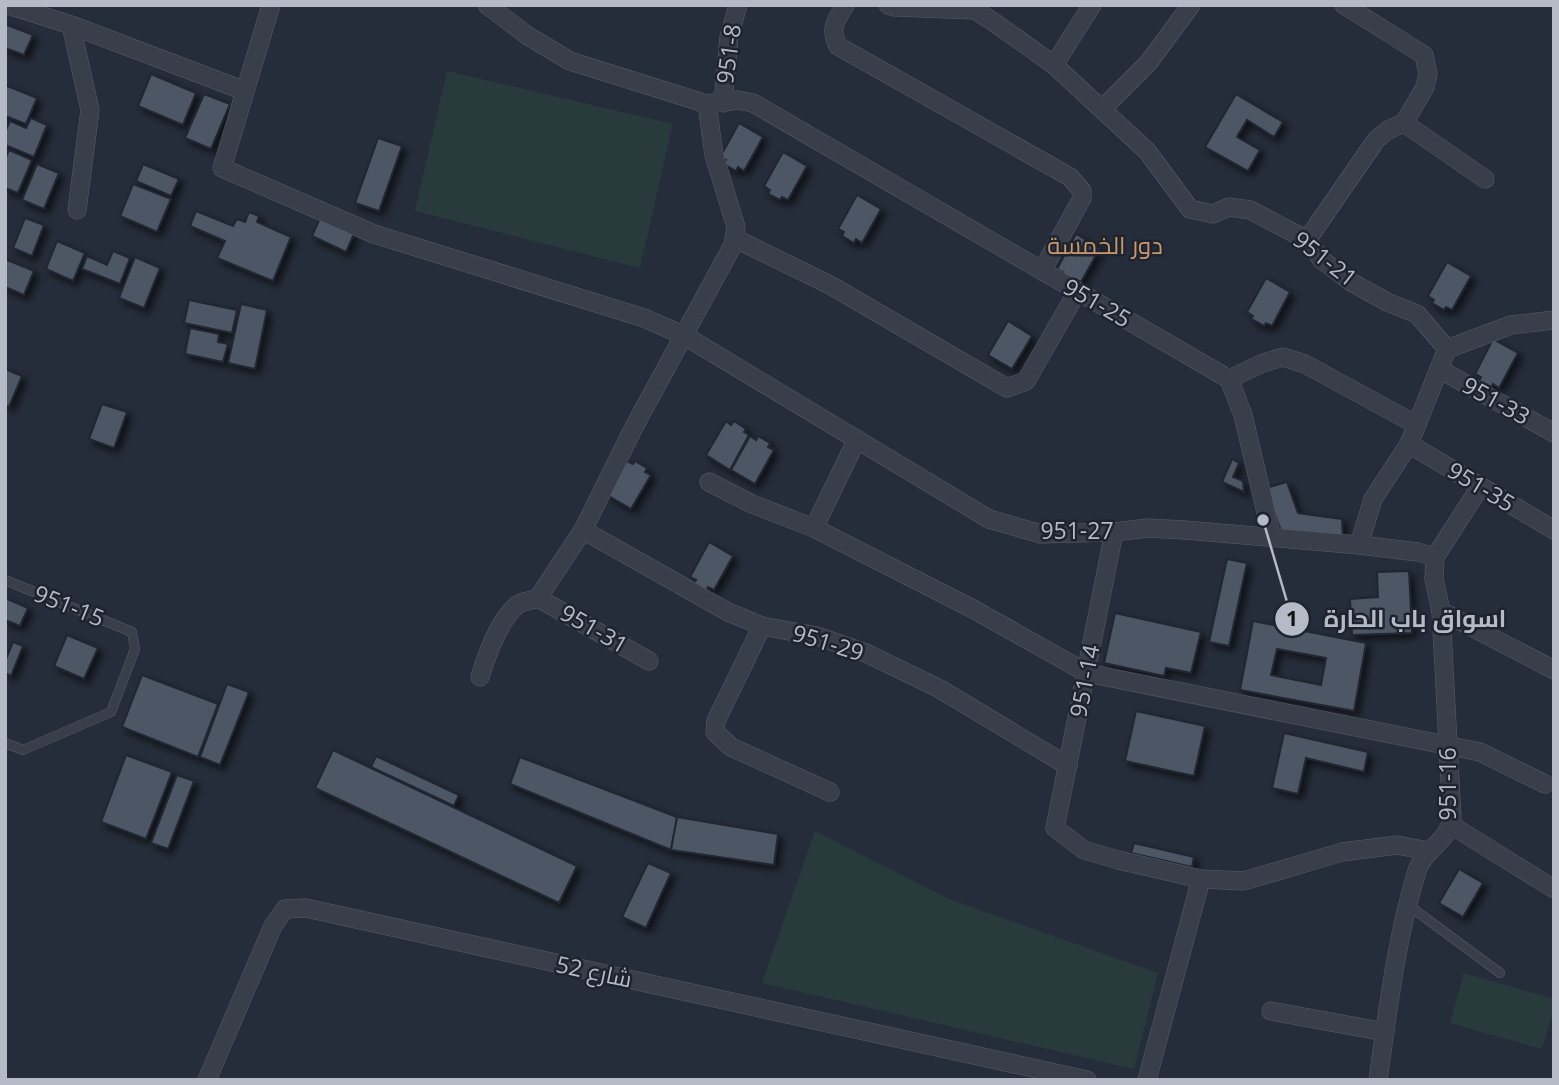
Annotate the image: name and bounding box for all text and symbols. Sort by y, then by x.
street label: 951-8 [708,22,748,86]
street label: 951-21 [1287,223,1364,293]
district label: دور الخمسة [1047,228,1163,261]
street label: 951-25 [1058,270,1137,334]
street label: 951-33 [1457,368,1536,432]
street label: 951-35 [1442,454,1521,519]
street label: 951-27 [1040,514,1114,546]
street label: 951-15 [29,577,109,634]
street label: 951-31 [555,596,634,660]
callout: اسواق باب الحارة [1275,596,1520,641]
text: اسواق باب الحارة [1324,601,1506,634]
text: 1 [1286,604,1298,632]
street label: 951-29 [789,616,868,668]
street label: 951-14 [1061,642,1107,720]
street label: 951-16 [1431,747,1463,821]
street label: شارع 52 [553,947,635,996]

